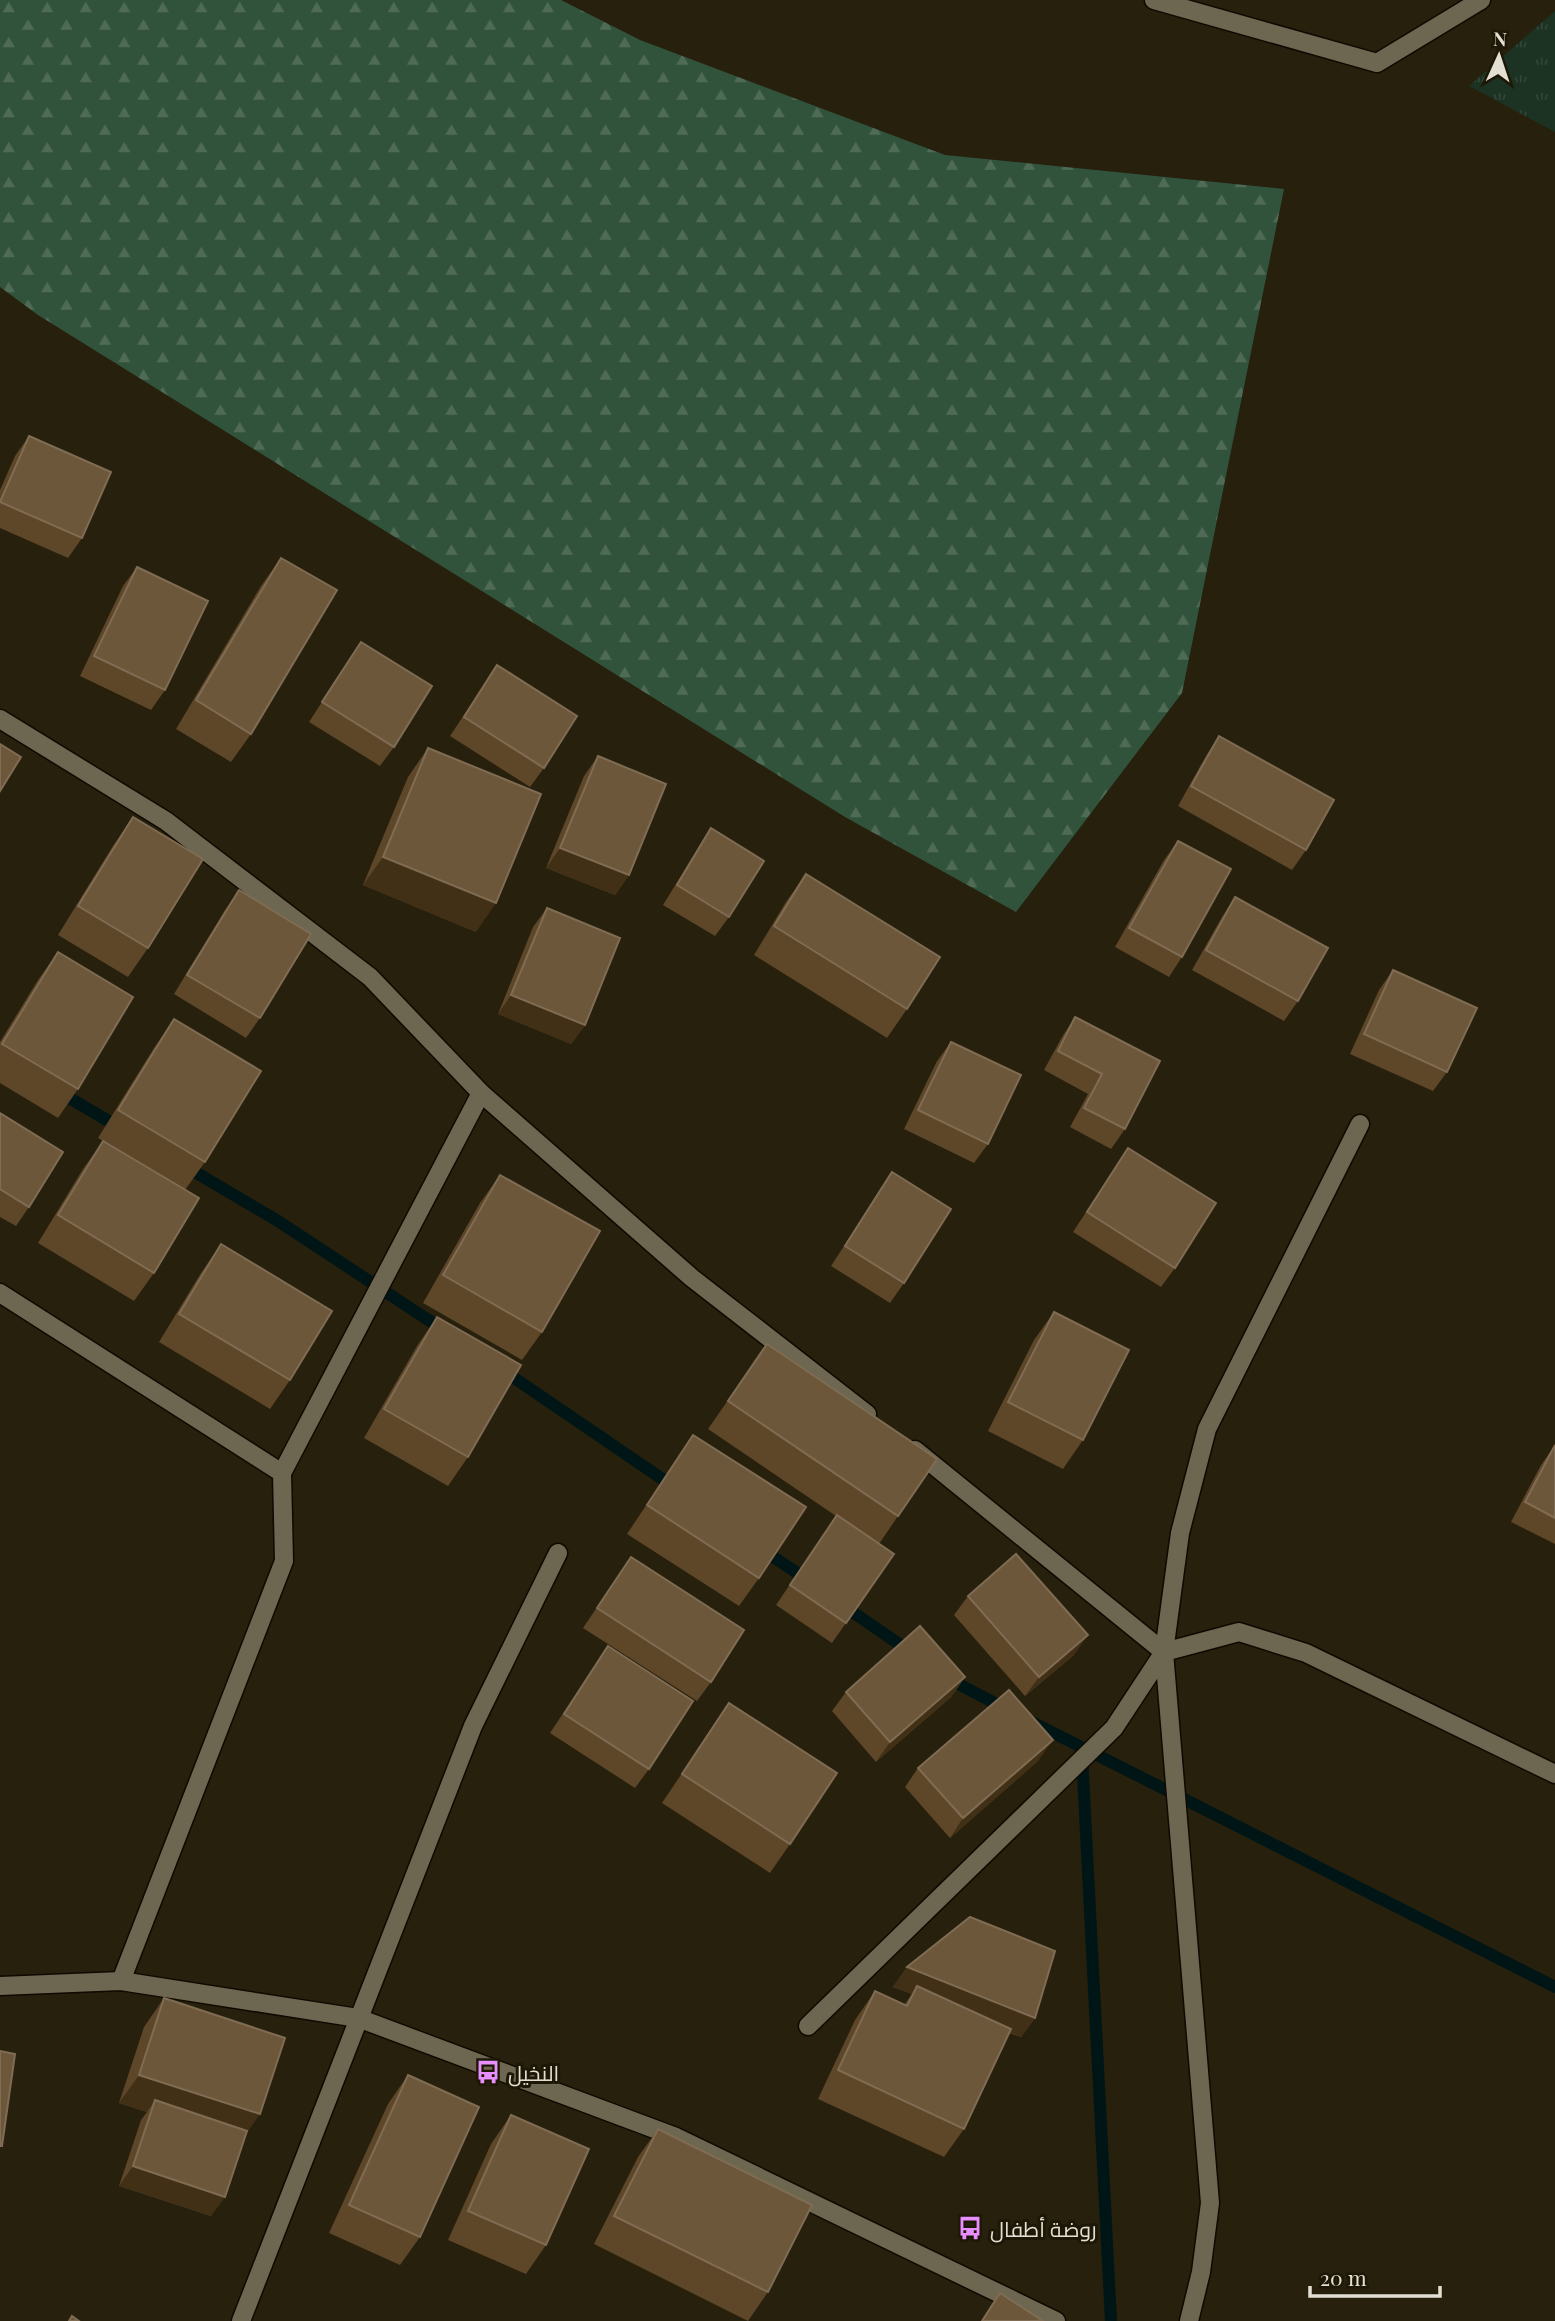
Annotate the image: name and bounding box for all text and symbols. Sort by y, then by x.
north arrow [1464,21,1534,91]
text: N [1492,25,1508,51]
bus stop icon: النخيل [474,2058,502,2086]
place label: النخيل [508,2058,559,2087]
bus stop icon: روضة أطفال [956,2214,984,2242]
place label: روضة أطفال [990,2214,1096,2243]
scale bar [1310,2254,1440,2298]
text: 20 m [1320,2263,1367,2291]

